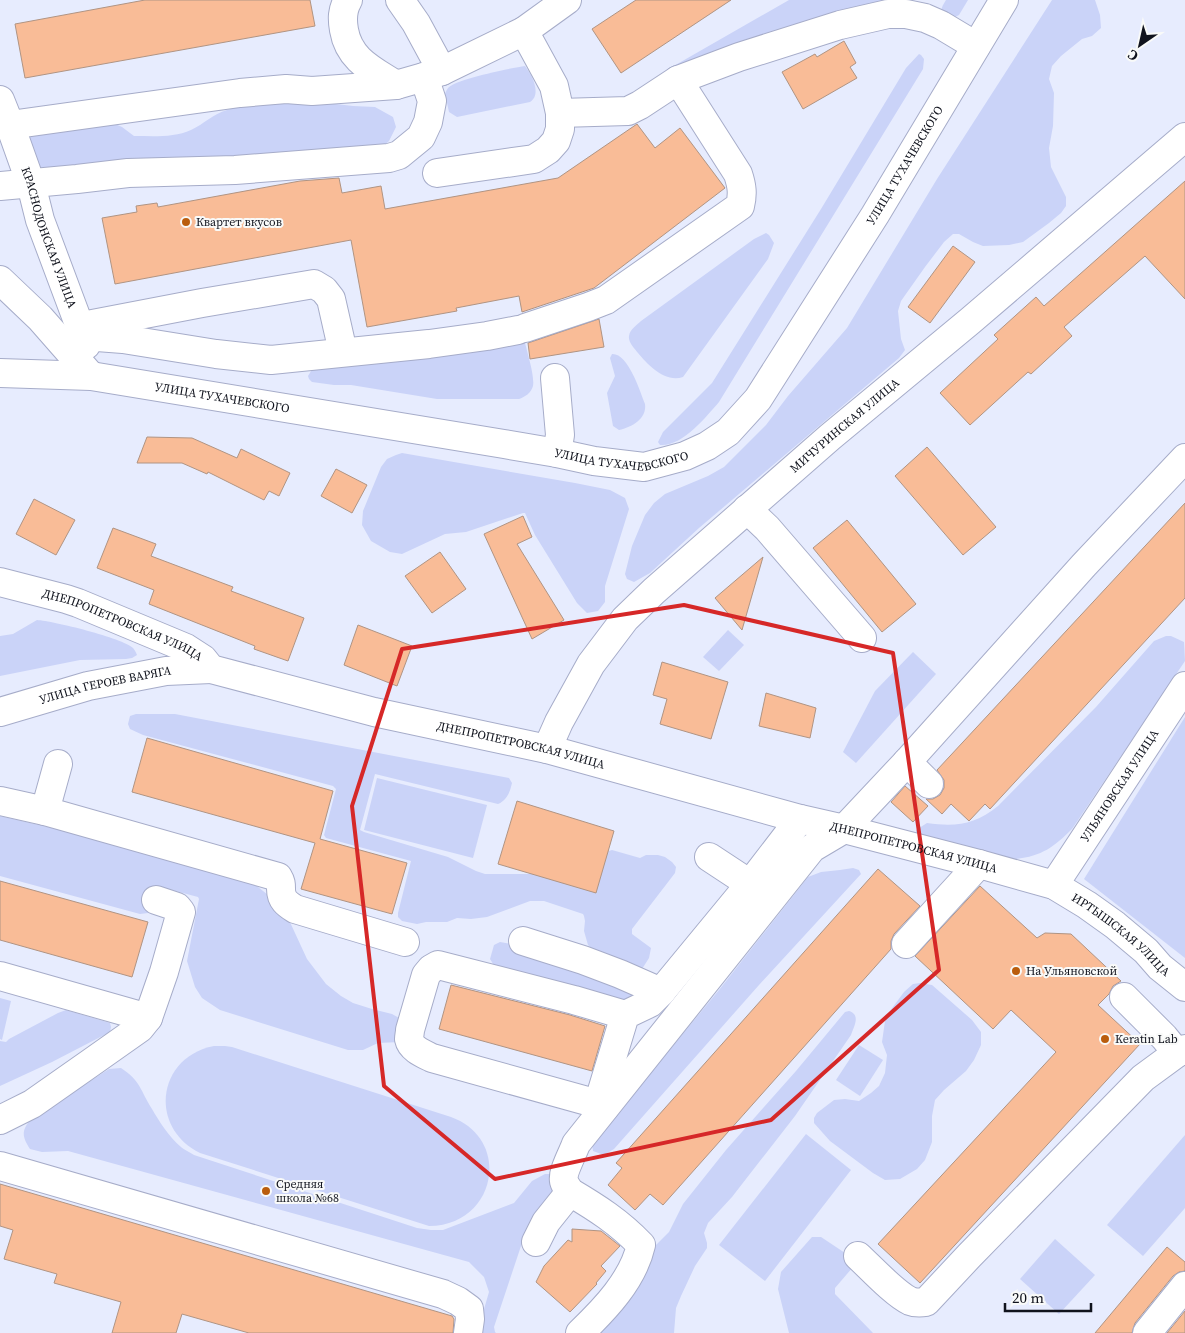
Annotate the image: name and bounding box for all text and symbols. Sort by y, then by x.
north arrow [1115,20,1165,70]
text: С [1123,45,1142,67]
street label: УЛИЦА ТУХАЧЕВСКОГО [863,103,947,228]
street label: КРАСНОДОНСКАЯ УЛИЦА [18,165,80,310]
place label: Квартет вкусов [196,214,282,230]
marker: Квартет вкусов [180,216,192,228]
street label: МИЧУРИНСКАЯ УЛИЦА [787,375,903,476]
street label: УЛИЦА ТУХАЧЕВСКОГО [154,379,291,417]
street label: УЛИЦА ТУХАЧЕВСКОГО [553,445,690,475]
street label: ДНЕПРОПЕТРОВСКАЯ УЛИЦА [41,585,206,665]
street label: УЛИЦА ГЕРОЕВ ВАРЯГА [37,663,172,708]
street label: ДНЕПРОПЕТРОВСКАЯ УЛИЦА [435,718,607,773]
street label: УЛЬЯНОВСКАЯ УЛИЦА [1077,726,1162,845]
street label: ДНЕПРОПЕТРОВСКАЯ УЛИЦА [828,818,999,877]
street label: ИРТЫШСКАЯ УЛИЦА [1069,890,1173,980]
place label: На Ульяновской [1026,963,1117,979]
marker: На Ульяновской [1010,965,1022,977]
place label: Keratin Lab [1115,1031,1178,1047]
marker: Keratin Lab [1099,1033,1111,1045]
place label: Средняя школа №68 [276,1176,339,1206]
marker: Средняя школа №68 [260,1185,272,1197]
scale bar [1005,1280,1091,1312]
text: 20 m [1012,1287,1044,1308]

